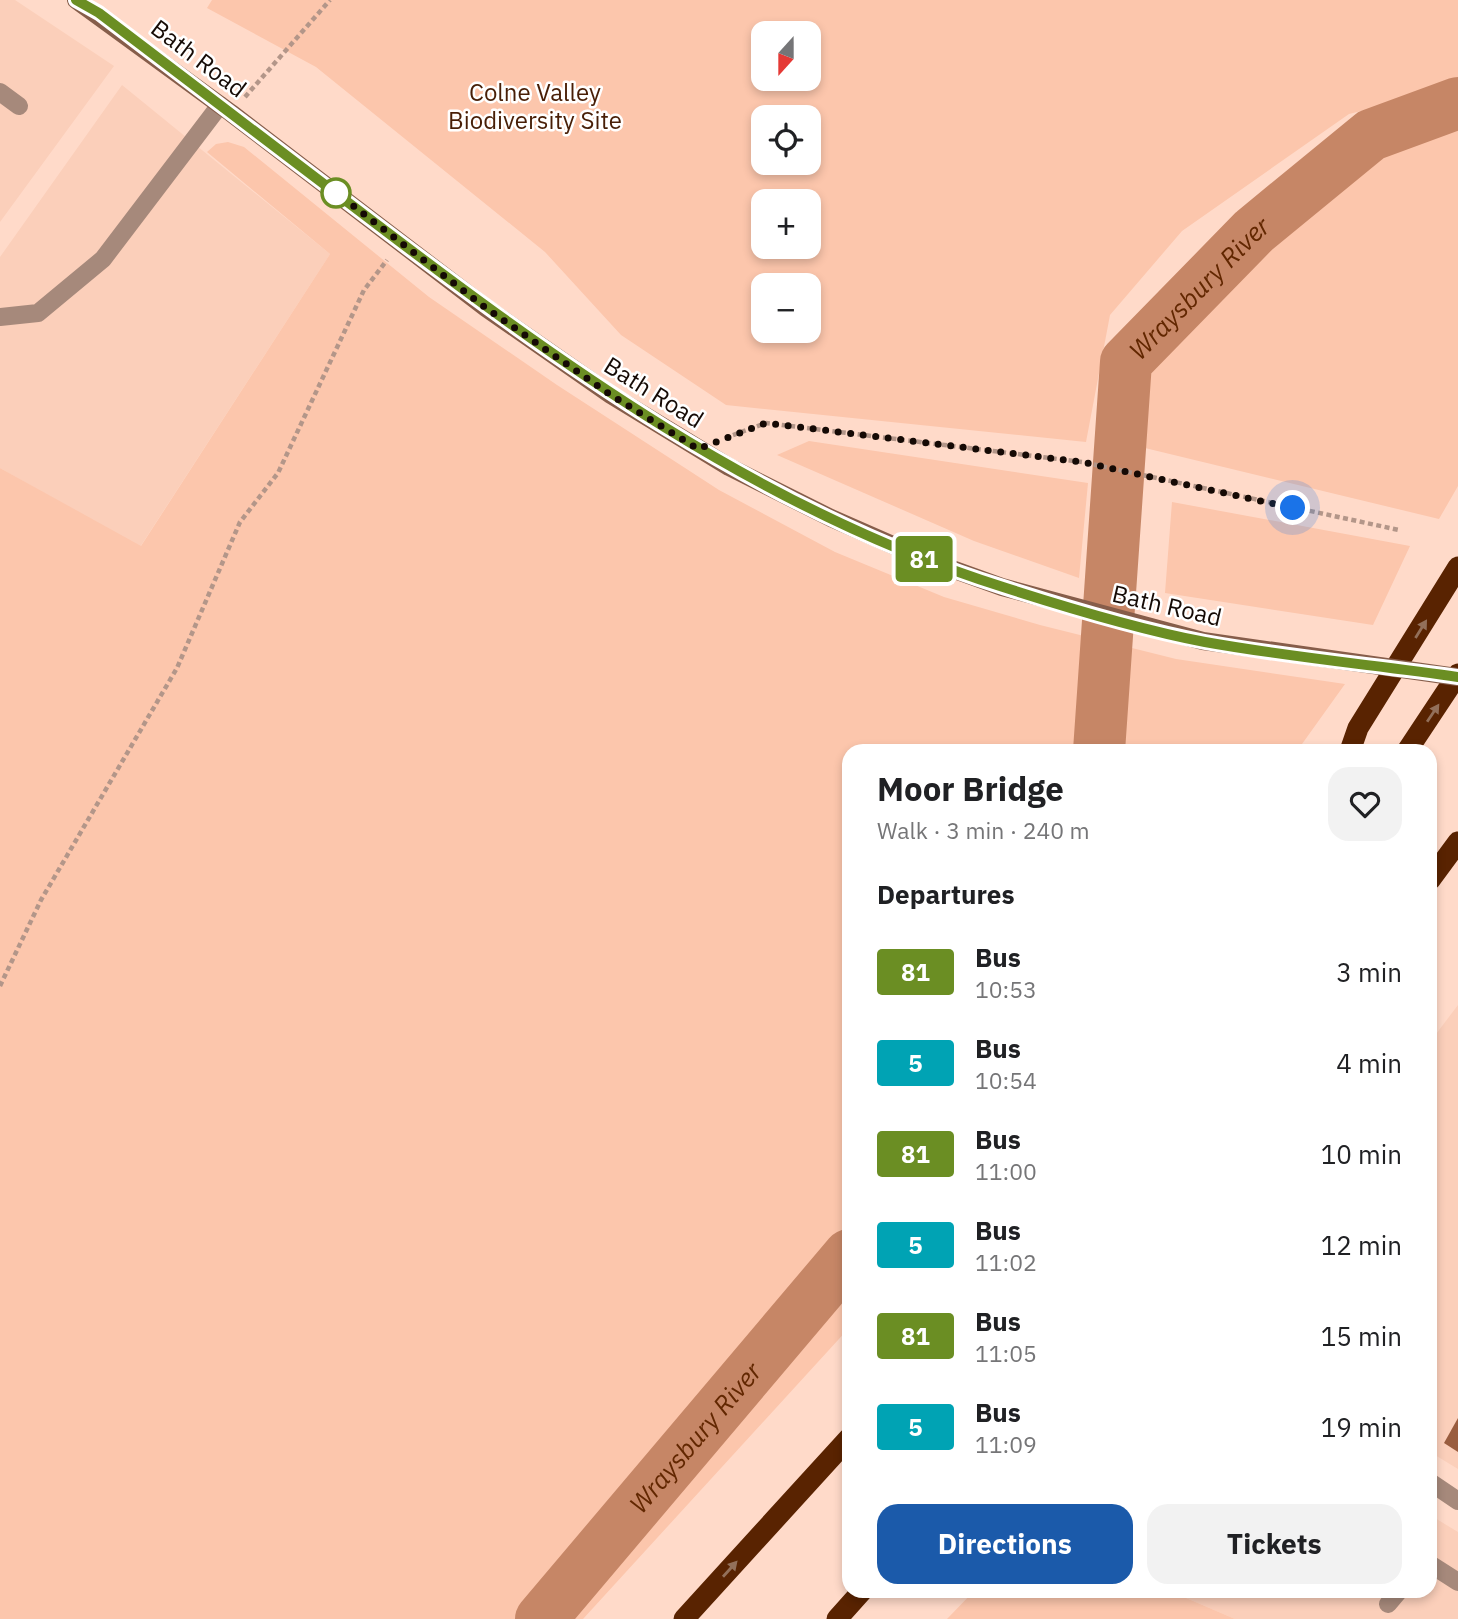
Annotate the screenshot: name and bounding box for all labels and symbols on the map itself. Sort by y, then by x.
street label: Bath Road [145,12,253,104]
north arrow [751,21,821,91]
park label: Colne Valley Biodiversity Site [448,76,622,136]
unlabelled marker [321,178,351,208]
water label: Wraysbury River [1121,208,1277,367]
street label: Bath Road [598,349,710,435]
your location [1275,490,1310,525]
line badge: 81 [892,536,956,582]
street label: Bath Road [1109,577,1225,633]
one-way arrow [1414,619,1427,638]
one-way arrow [1426,703,1439,722]
water label: Wraysbury River [621,1354,769,1520]
one-way arrow [721,1560,737,1577]

